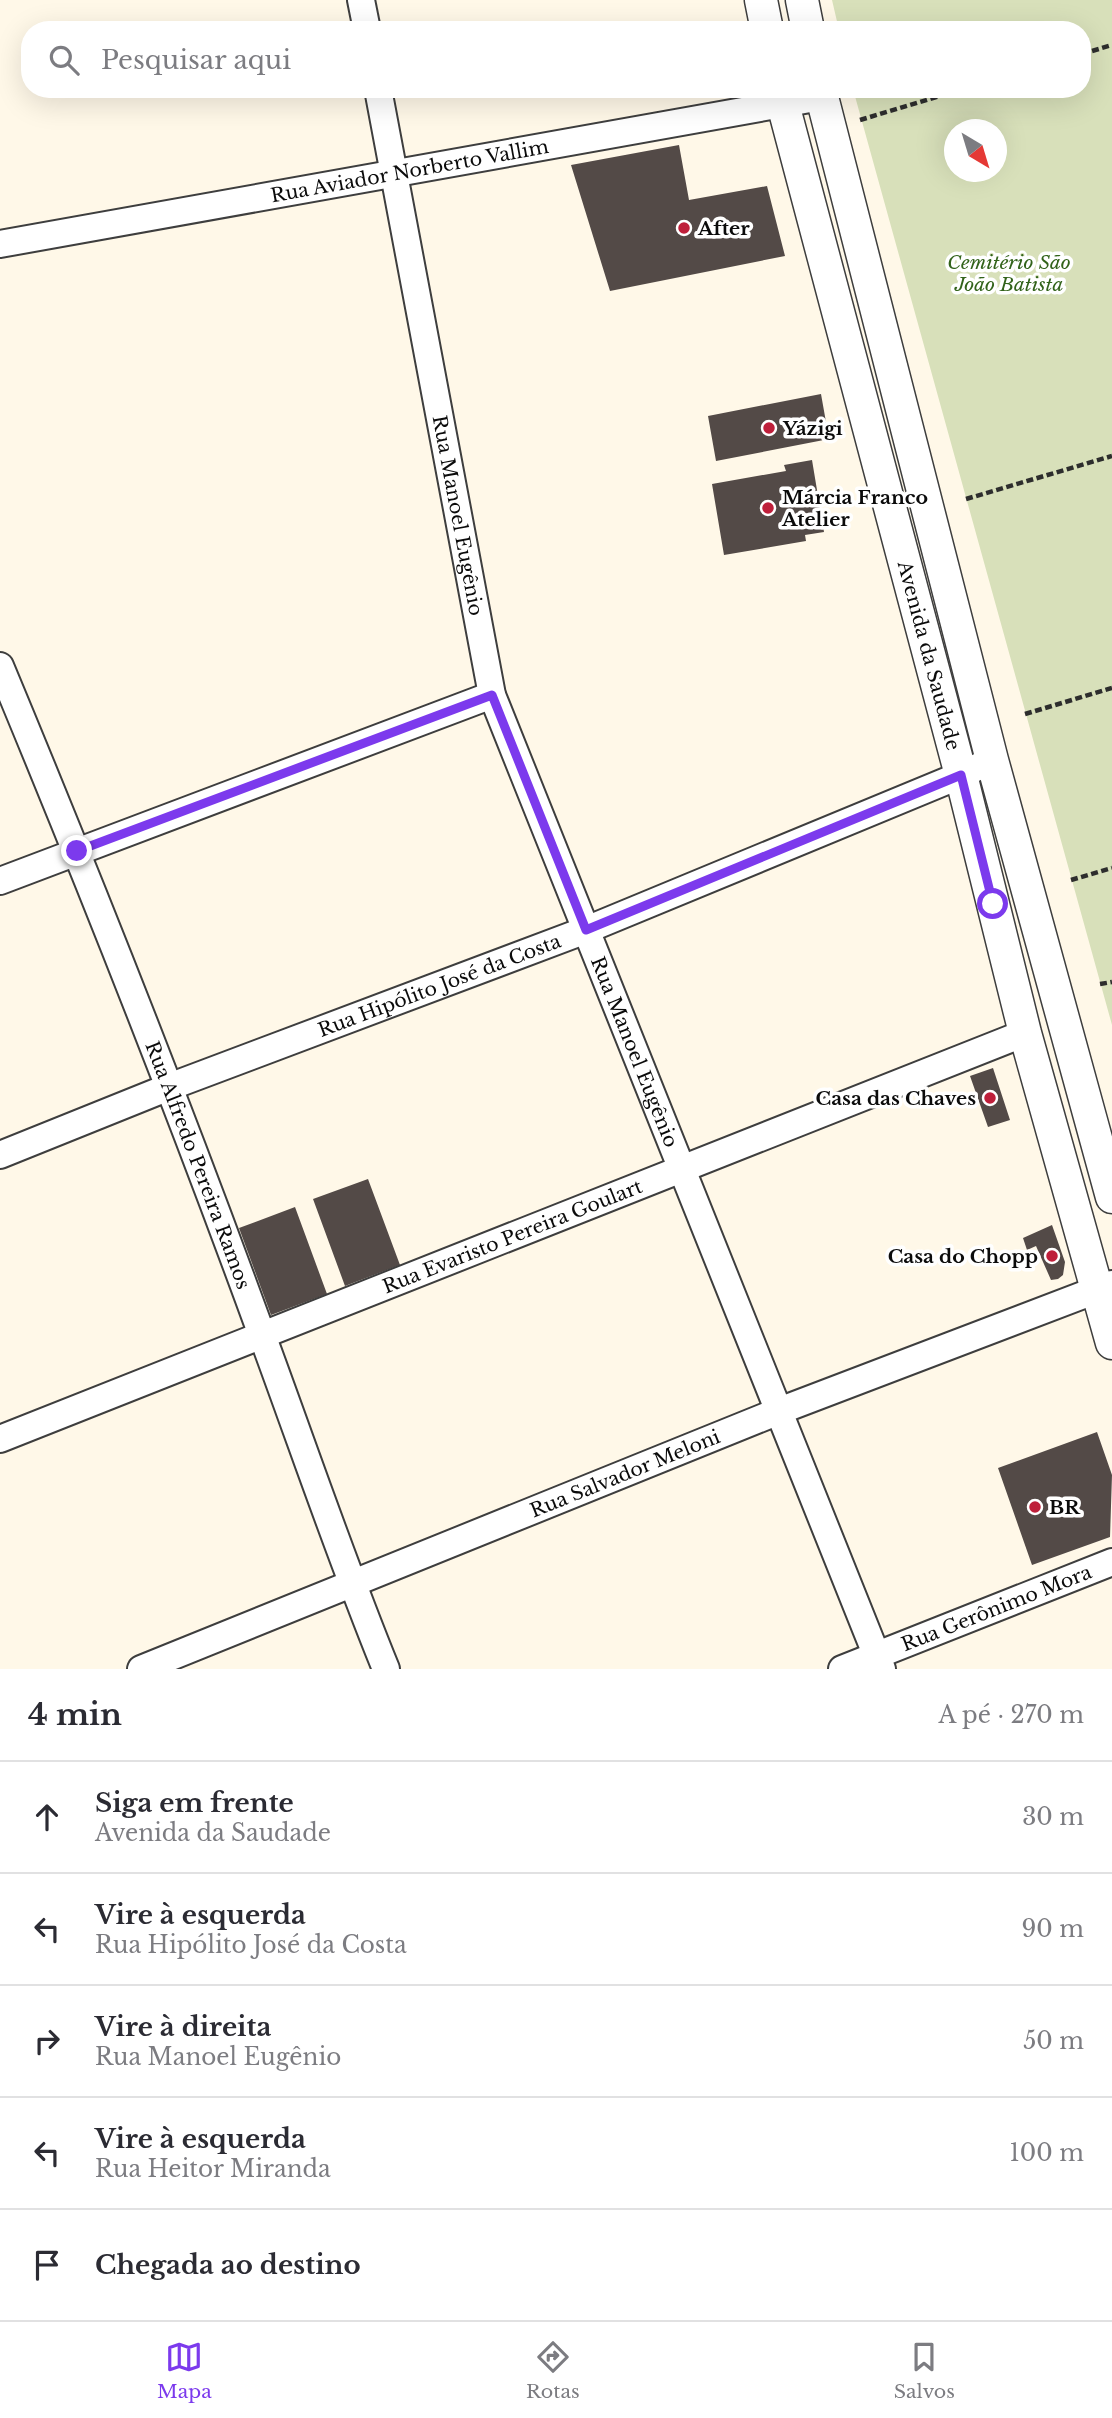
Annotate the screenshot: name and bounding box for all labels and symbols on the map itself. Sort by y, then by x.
north arrow [944,119,1007,182]
street label: Rua Aviador Norberto Vallim [269,135,550,207]
place label: After [697,217,750,240]
marker: After [676,220,692,236]
park label: Cemitério São João Batista [947,251,1071,296]
street label: Rua Manoel Eugênio [428,413,488,618]
place label: Yázigi [782,417,843,440]
marker: Yázigi [761,420,777,436]
place label: Márcia Franco Atelier [781,486,928,531]
marker: Márcia Franco Atelier [760,500,776,516]
street label: Avenida da Saudade [892,557,965,753]
route end [61,835,92,866]
route start [977,888,1008,919]
street label: Rua Hipólito José da Costa [315,929,565,1042]
street label: Rua Manoel Eugênio [586,953,683,1151]
street label: Rua Alfredo Pereira Ramos [140,1038,255,1292]
place label: Casa das Chaves [816,1087,976,1110]
marker: Casa das Chaves [982,1090,998,1106]
street label: Rua Evaristo Pereira Goulart [379,1175,646,1298]
place label: Casa do Chopp [888,1245,1038,1268]
marker: Casa do Chopp [1044,1248,1060,1264]
street label: Rua Salvador Meloni [527,1425,724,1522]
place label: BR [1049,1496,1081,1519]
marker: BR [1027,1499,1043,1515]
street label: Rua Gerônimo Mora [898,1560,1095,1656]

